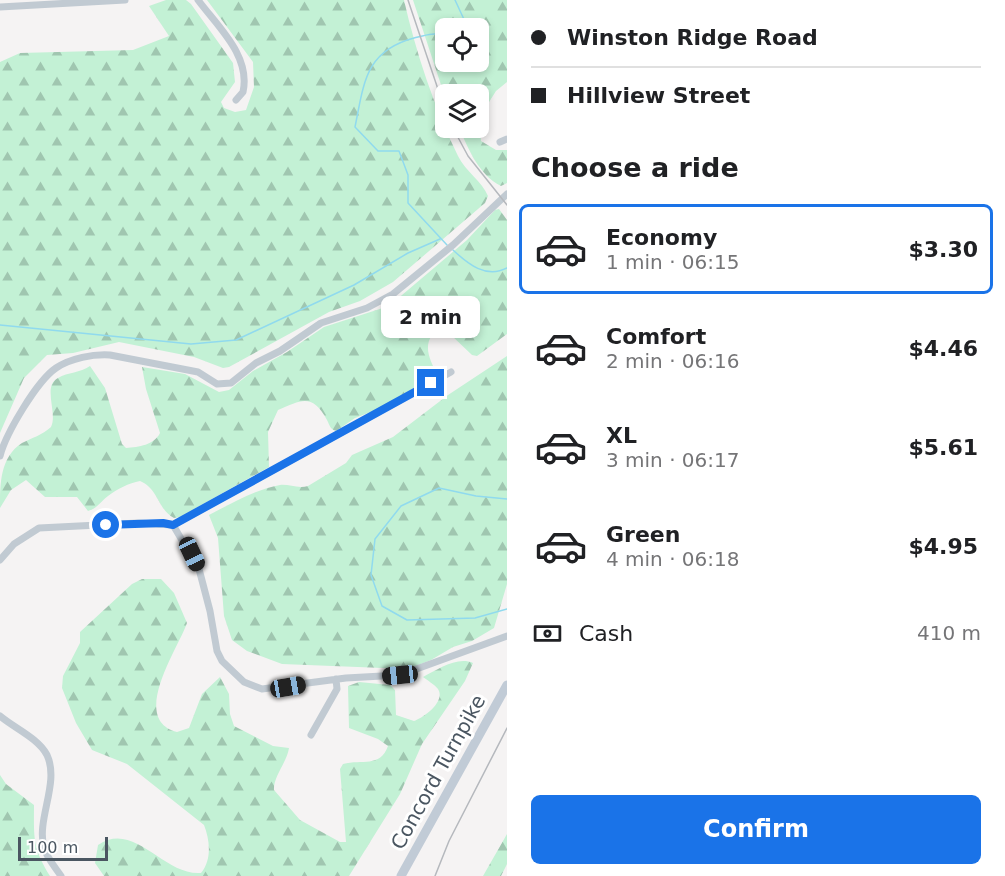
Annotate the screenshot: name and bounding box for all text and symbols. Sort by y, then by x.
map controls [435,18,489,138]
button: locate [435,18,489,72]
text: Winston Ridge Road [567,25,818,50]
text: Hillview Street [567,83,750,108]
button: layers [435,84,489,138]
text: Choose a ride [531,152,739,183]
icon: car [534,222,588,276]
text: Economy [606,225,717,250]
text: $3.30 [908,237,978,262]
text: 1 min · 06:15 [606,250,740,274]
callout: 2 min [382,296,480,338]
text: 2 min [399,305,462,329]
icon: car [534,321,588,375]
text: Comfort [606,324,706,349]
text: $4.46 [908,336,978,361]
text: 2 min · 06:16 [606,349,740,373]
route end [417,369,444,396]
icon: car [534,420,588,474]
text: XL [606,423,637,448]
text: $5.61 [908,435,978,460]
text: 3 min · 06:17 [606,448,740,472]
route start [92,511,119,538]
icon: car [534,519,588,573]
text: Green [606,522,680,547]
car [176,534,208,574]
text: $4.95 [908,534,978,559]
text: 4 min · 06:18 [606,547,740,571]
icon: cash [531,617,564,650]
text: Cash [579,621,633,646]
text: 410 m [917,621,981,645]
car [381,664,419,686]
car [269,675,307,699]
street label: Concord Turnpike [386,691,490,853]
button: Confirm [531,795,981,864]
scale bar [18,834,108,862]
text: 100 m [27,838,78,857]

